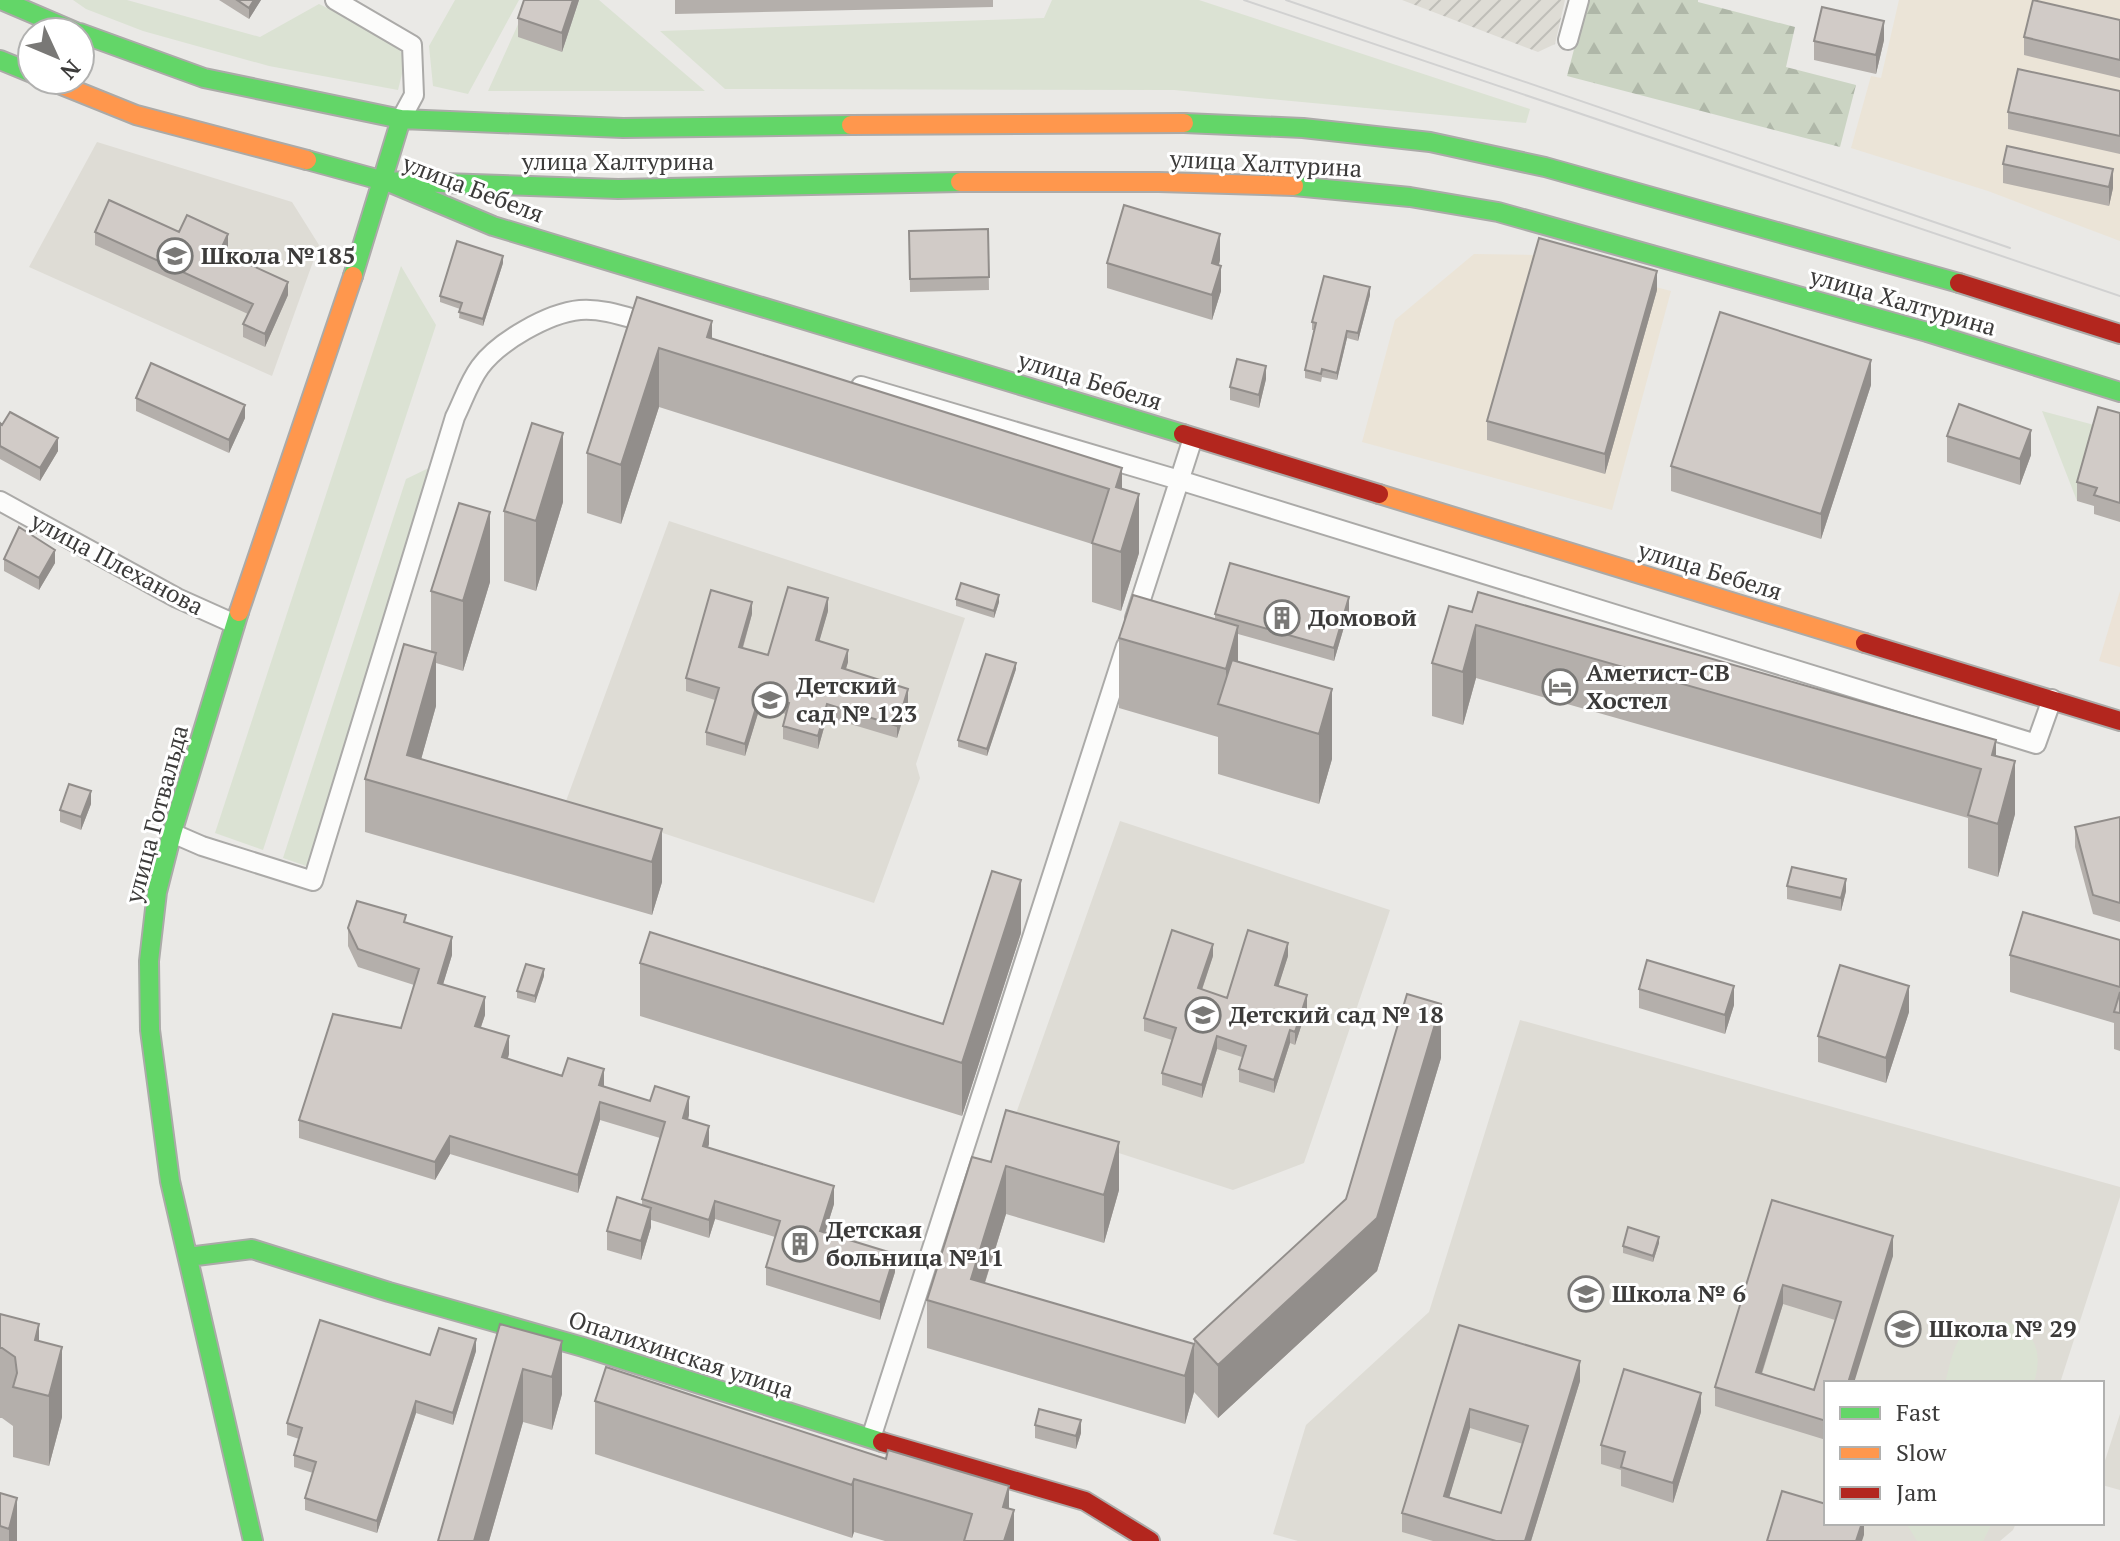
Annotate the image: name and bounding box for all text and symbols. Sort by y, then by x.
north arrow [16,16,96,96]
text: N [54,54,87,87]
street label: улица Халтурина [1168,142,1363,184]
street label: улица Халтурина [521,145,714,177]
street label: улица Бебеля [397,146,549,230]
school or university icon: Школа №185 [156,237,194,275]
place label: Школа №185 [201,239,356,271]
street label: улица Халтурина [1805,259,2000,343]
street label: улица Бебеля [1013,343,1166,417]
street label: улица Плеханова [25,504,209,622]
street label: улица Бебеля [1633,533,1786,607]
building icon: Домовой [1263,599,1301,637]
place label: Домовой [1308,601,1417,633]
place label: Аметист-СВ Хостел [1586,656,1730,716]
hotel icon: Аметист-СВ Хостел [1541,668,1579,706]
place label: Детский сад № 123 [796,669,917,729]
school or university icon: Детский сад № 123 [751,681,789,719]
street label: улица Готвальда [117,721,195,907]
school or university icon: Детский сад № 18 [1184,996,1222,1034]
place label: Детский сад № 18 [1229,998,1444,1030]
place label: Детская больница №11 [826,1213,1004,1273]
building icon: Детская больница №11 [781,1225,819,1263]
school or university icon: Школа № 6 [1567,1275,1605,1313]
place label: Школа № 6 [1612,1277,1746,1309]
street label: Опалихинская улица [565,1303,798,1406]
school or university icon: Школа № 29 [1884,1310,1922,1348]
place label: Школа № 29 [1929,1312,2077,1344]
legend [1824,1381,2104,1525]
text: Fast [1896,1396,1941,1428]
text: Slow [1896,1436,1947,1468]
text: Jam [1896,1476,1937,1508]

